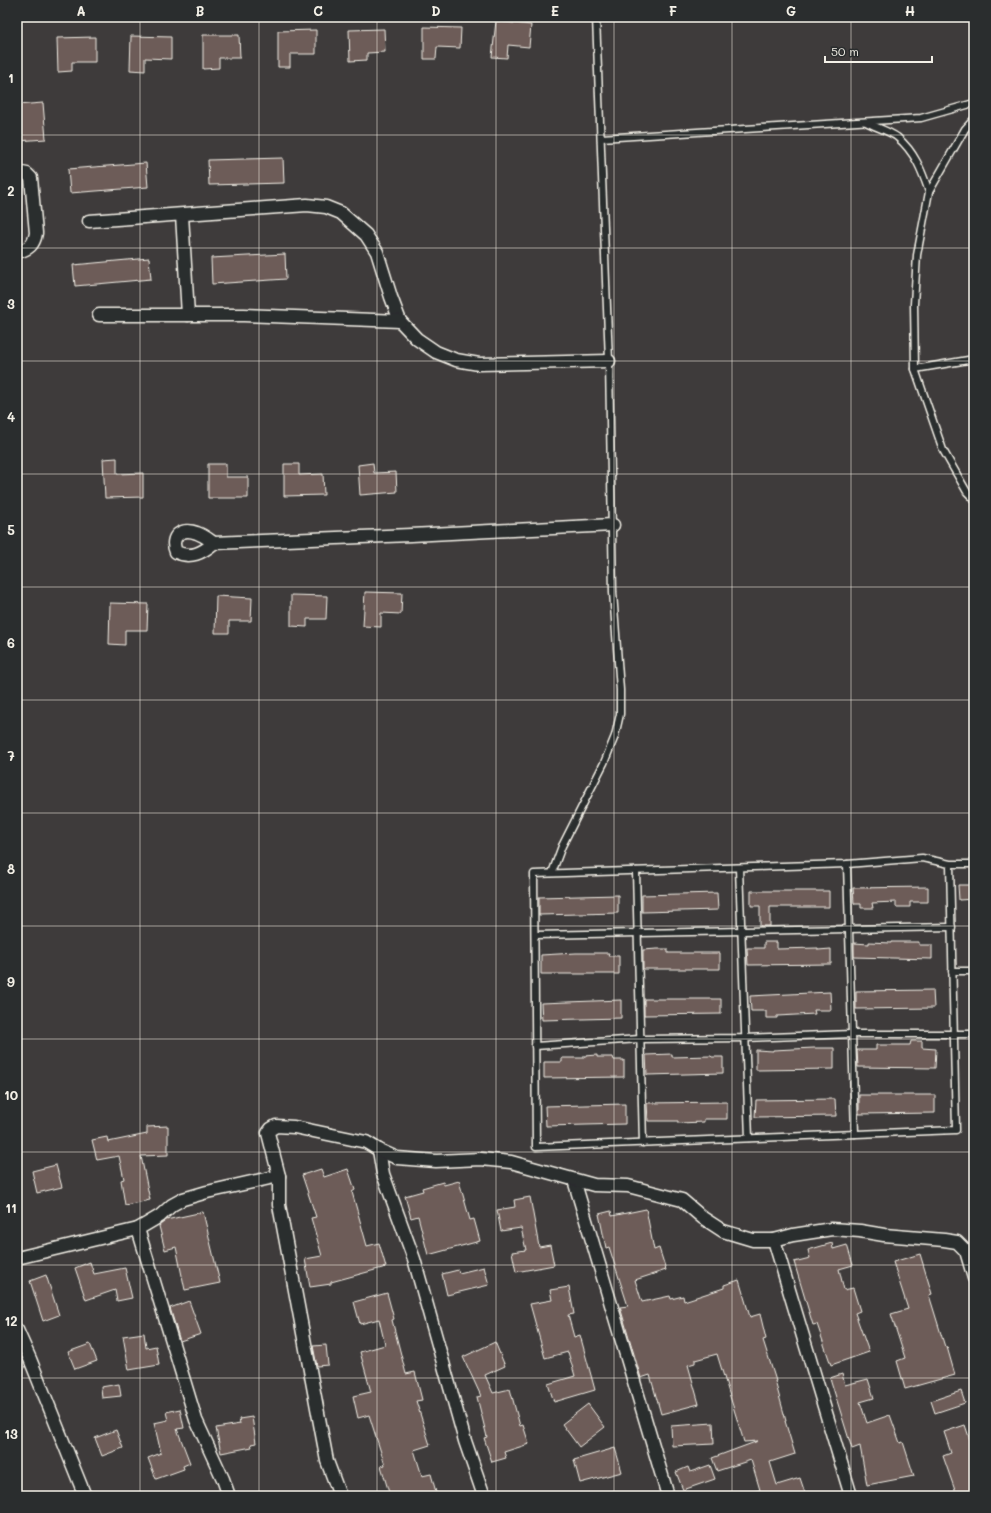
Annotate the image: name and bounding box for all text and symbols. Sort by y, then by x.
text: A [76,2,86,19]
text: B [196,2,205,19]
text: C [313,2,323,19]
text: D [431,2,441,19]
text: E [551,2,559,19]
text: F [669,2,677,19]
text: G [786,2,796,19]
text: H [905,2,915,19]
scale bar [825,38,932,64]
text: 50 m [831,43,859,59]
text: 1 [8,69,14,86]
text: 2 [7,182,15,199]
text: 3 [7,295,15,312]
text: 4 [7,408,15,425]
text: 5 [7,521,15,538]
text: 6 [7,634,15,651]
text: 7 [7,747,15,764]
text: 8 [7,860,15,877]
text: 9 [7,973,15,990]
text: 10 [4,1086,18,1103]
text: 11 [5,1199,17,1216]
text: 12 [4,1312,18,1329]
text: 13 [4,1425,18,1442]

